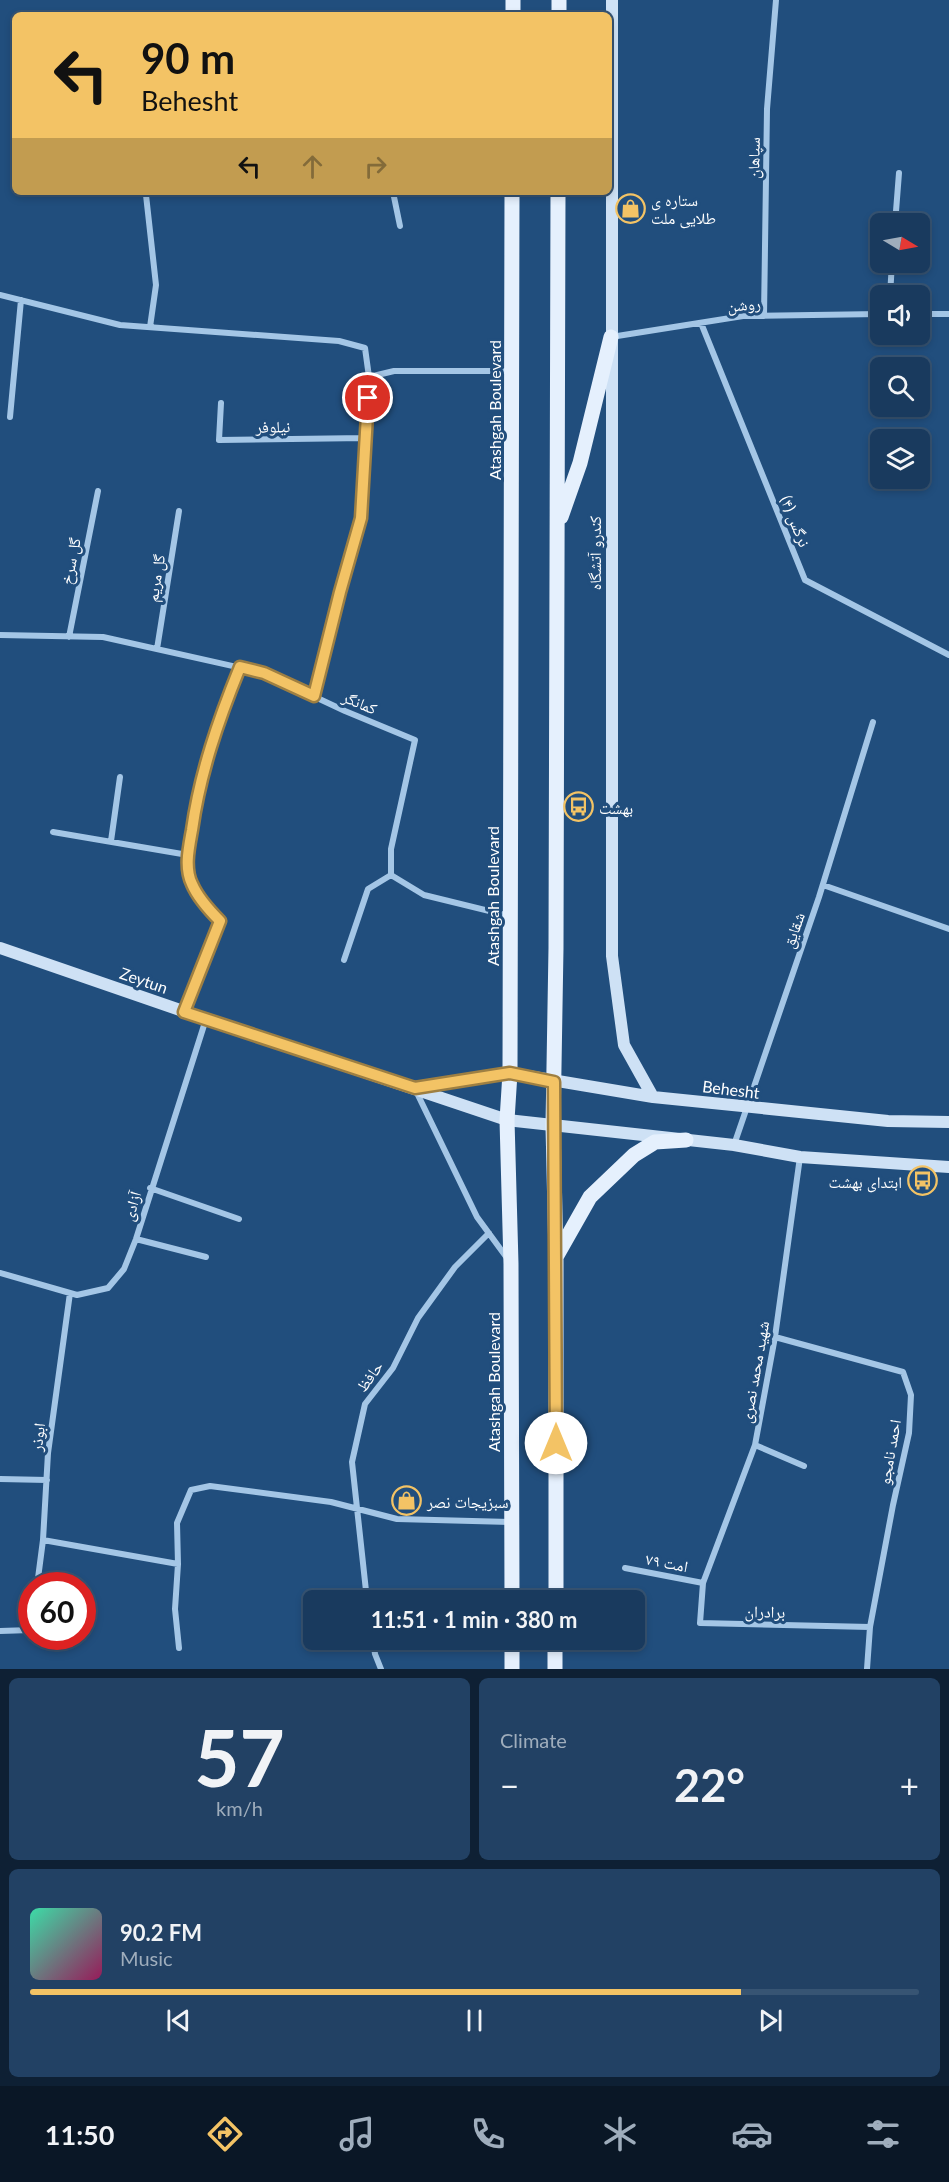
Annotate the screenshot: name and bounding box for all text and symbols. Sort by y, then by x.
text: 90 m [141,33,235,83]
icon: left [42,36,120,114]
text: Behesht [141,84,238,117]
street label: سپاهان [743,137,765,179]
icon: left [233,150,266,183]
icon: ahead [296,150,329,183]
icon: right [359,150,392,183]
place label: ستاره ی طلایی ملت [651,190,716,229]
shop icon: ستاره ی طلایی ملت [614,192,646,224]
north arrow [870,213,930,273]
map controls [870,213,930,489]
button: sound [870,285,930,345]
street label: روشن [726,293,762,317]
street label: Atashgah Boulevard [485,340,504,480]
button: search [870,357,930,417]
pin [342,372,393,423]
icon: arrive [351,381,384,414]
street label: نیلوفر [254,416,291,437]
button: layers [870,429,930,489]
street label: نرگس (۴) [775,493,815,550]
street label: کندرو آتشگاه [585,515,605,590]
street label: گل سرخ [56,536,86,586]
street label: گل مریم [142,553,170,603]
street label: کمانگر [339,686,380,719]
bus stop icon: بهشت [562,791,594,823]
place label: بهشت [599,798,633,818]
street label: Atashgah Boulevard [483,826,502,966]
street label: شقایق [778,910,810,951]
street label: Zeytun [118,963,170,997]
street label: Behesht [701,1076,761,1102]
bus stop icon: ابتدای بهشت [907,1165,939,1197]
place label: ابتدای بهشت [828,1172,902,1193]
street label: آزادی [118,1188,146,1224]
street label: Atashgah Boulevard [484,1312,503,1452]
street label: شهید محمد نصری [736,1319,774,1425]
street label: حافظ [352,1357,386,1395]
position arrow [524,1411,588,1475]
street label: احمد نامجو [874,1418,905,1486]
street label: ابوذر [26,1422,49,1453]
shop icon: سبزیجات نصر [390,1485,422,1517]
place label: سبزیجات نصر [426,1492,509,1512]
street label: ۷۹ امت [644,1549,690,1575]
speed limit sign: 60 [18,1572,96,1650]
street label: برادران [744,1601,785,1623]
text: 11:51 · 1 min · 380 m [371,1606,577,1633]
text: 57 [194,1710,285,1804]
text: Climate [500,1728,567,1752]
text: 22° [674,1758,745,1812]
text: − [500,1765,519,1805]
text: + [900,1765,919,1805]
text: km/h [216,1796,263,1820]
text: 90.2 FM [120,1919,202,1946]
text: Music [120,1946,173,1970]
icon: previous [162,2004,195,2037]
icon: pause [458,2004,491,2037]
icon: next [754,2004,787,2037]
icon: directions [204,2113,246,2155]
icon: music [336,2113,378,2155]
icon: phone [467,2113,509,2155]
icon: climate [599,2113,641,2155]
icon: car [731,2113,773,2155]
icon: filters [862,2113,904,2155]
text: 11:50 [45,2118,114,2151]

